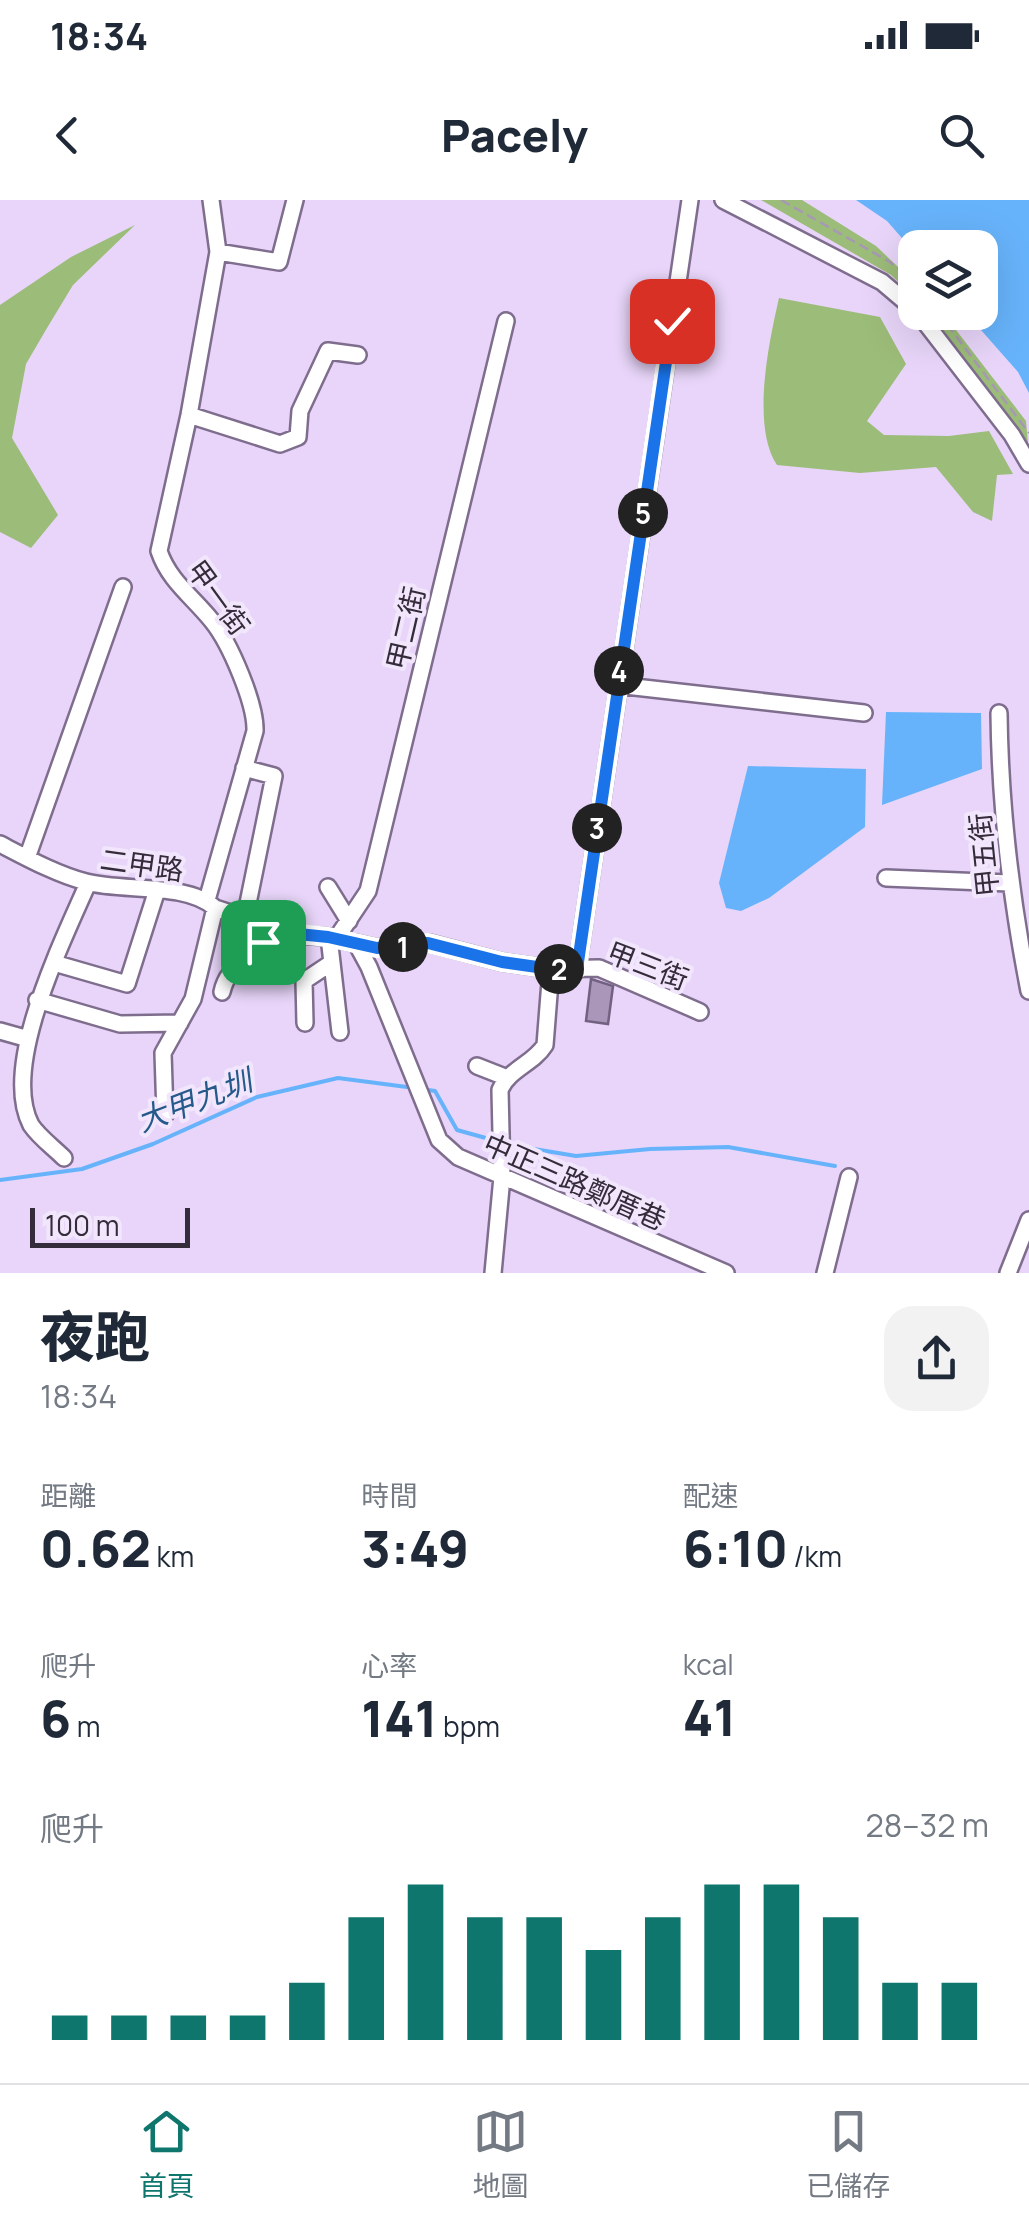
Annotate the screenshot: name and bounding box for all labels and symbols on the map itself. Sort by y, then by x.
pin [630,279,715,364]
pin: 5 [618,488,668,538]
street label: 甲一街 [179,552,259,642]
street label: 甲二街 [377,583,433,673]
pin: 4 [594,646,644,696]
pin: 3 [572,803,622,853]
street label: 甲五街 [960,811,1006,899]
street label: 二甲路 [98,839,186,889]
pin [221,900,306,985]
pin: 1 [378,922,428,972]
street label: 甲三街 [602,932,694,998]
pin: 2 [534,944,584,994]
water label: 大甲九圳 [131,1058,261,1141]
street label: 中正三路鄭厝巷 [478,1124,672,1238]
scale bar [30,1203,190,1248]

